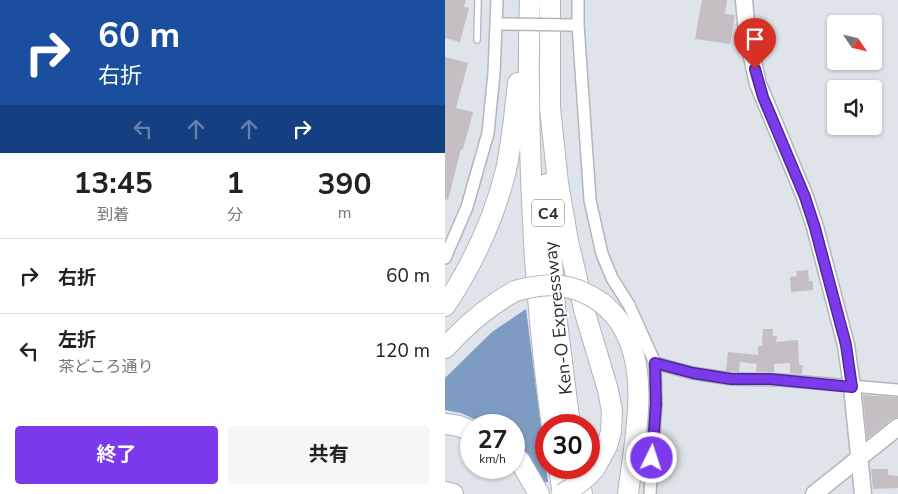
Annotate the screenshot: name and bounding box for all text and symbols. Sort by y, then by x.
text: 60 m [98,12,180,59]
north arrow [827,15,883,70]
map controls [827,15,882,135]
pin [734,18,776,69]
icon: right [15,20,80,85]
icon: arrive [741,25,769,53]
text: 右折 [98,61,142,91]
button: sound [827,80,882,135]
icon: left [129,115,157,143]
icon: ahead [182,115,210,143]
icon: ahead [235,115,263,143]
icon: right [288,115,316,143]
text: 13:45 [73,163,153,204]
text: 1 [226,163,244,204]
text: 390 [318,164,372,205]
road number: C4 [532,200,564,227]
text: m [338,202,351,224]
text: 到着 [97,204,129,226]
text: 分 [227,204,243,226]
street label: Ken-O Expressway [538,239,578,396]
icon: right [15,262,43,290]
text: 60 m [386,263,430,289]
text: 右折 [58,265,96,291]
text: 左折 [58,327,96,353]
icon: left [15,337,43,365]
text: 120 m [375,338,430,364]
text: 茶どころ通り [58,356,154,378]
speed limit sign: 30 [535,414,600,479]
text: 27 [477,423,508,457]
button: 終了 [15,426,218,484]
button: 共有 [228,426,430,484]
position arrow [625,431,677,483]
text: km/h [479,451,506,467]

